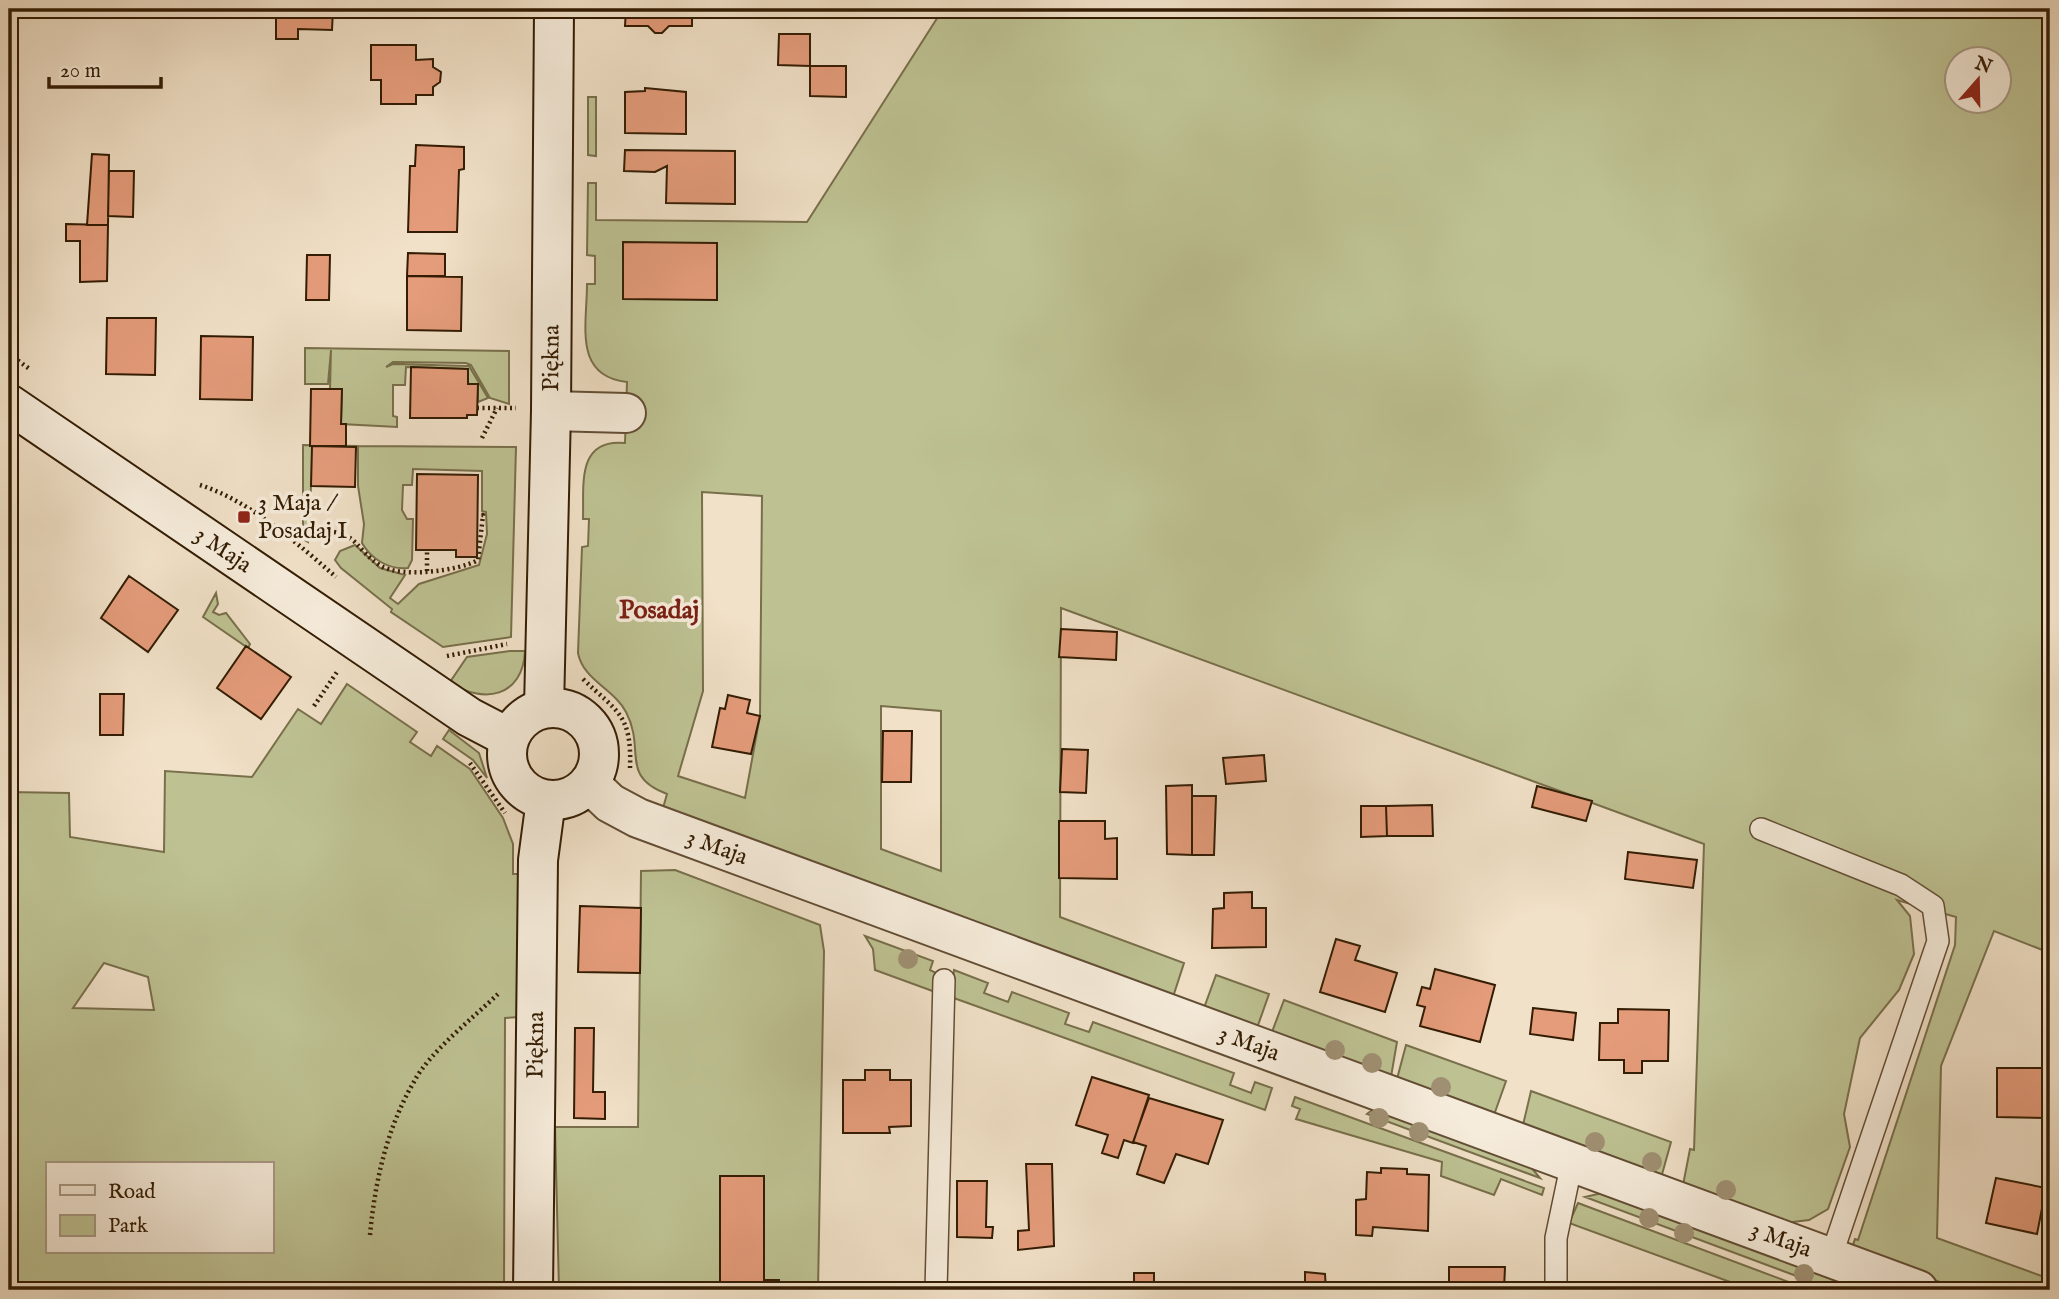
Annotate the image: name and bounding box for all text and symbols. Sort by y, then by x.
scale bar [49,46,161,90]
north arrow [1944,46,2014,116]
text: N [1970,51,1995,80]
text: 20 m [60,58,101,85]
street label: Piękna [536,324,567,392]
place label: 3 Maja / Posadaj I [258,488,348,547]
marker: 3 Maja / Posadaj I [236,509,252,525]
street label: 3 Maja [188,519,259,581]
district label: Posadaj [619,594,699,627]
street label: 3 Maja [682,822,753,873]
street label: Piękna [520,1011,552,1079]
street label: 3 Maja [1214,1018,1285,1069]
legend [46,1162,273,1254]
text: Road [108,1179,156,1206]
text: Park [108,1213,149,1240]
street label: 3 Maja [1746,1214,1817,1265]

